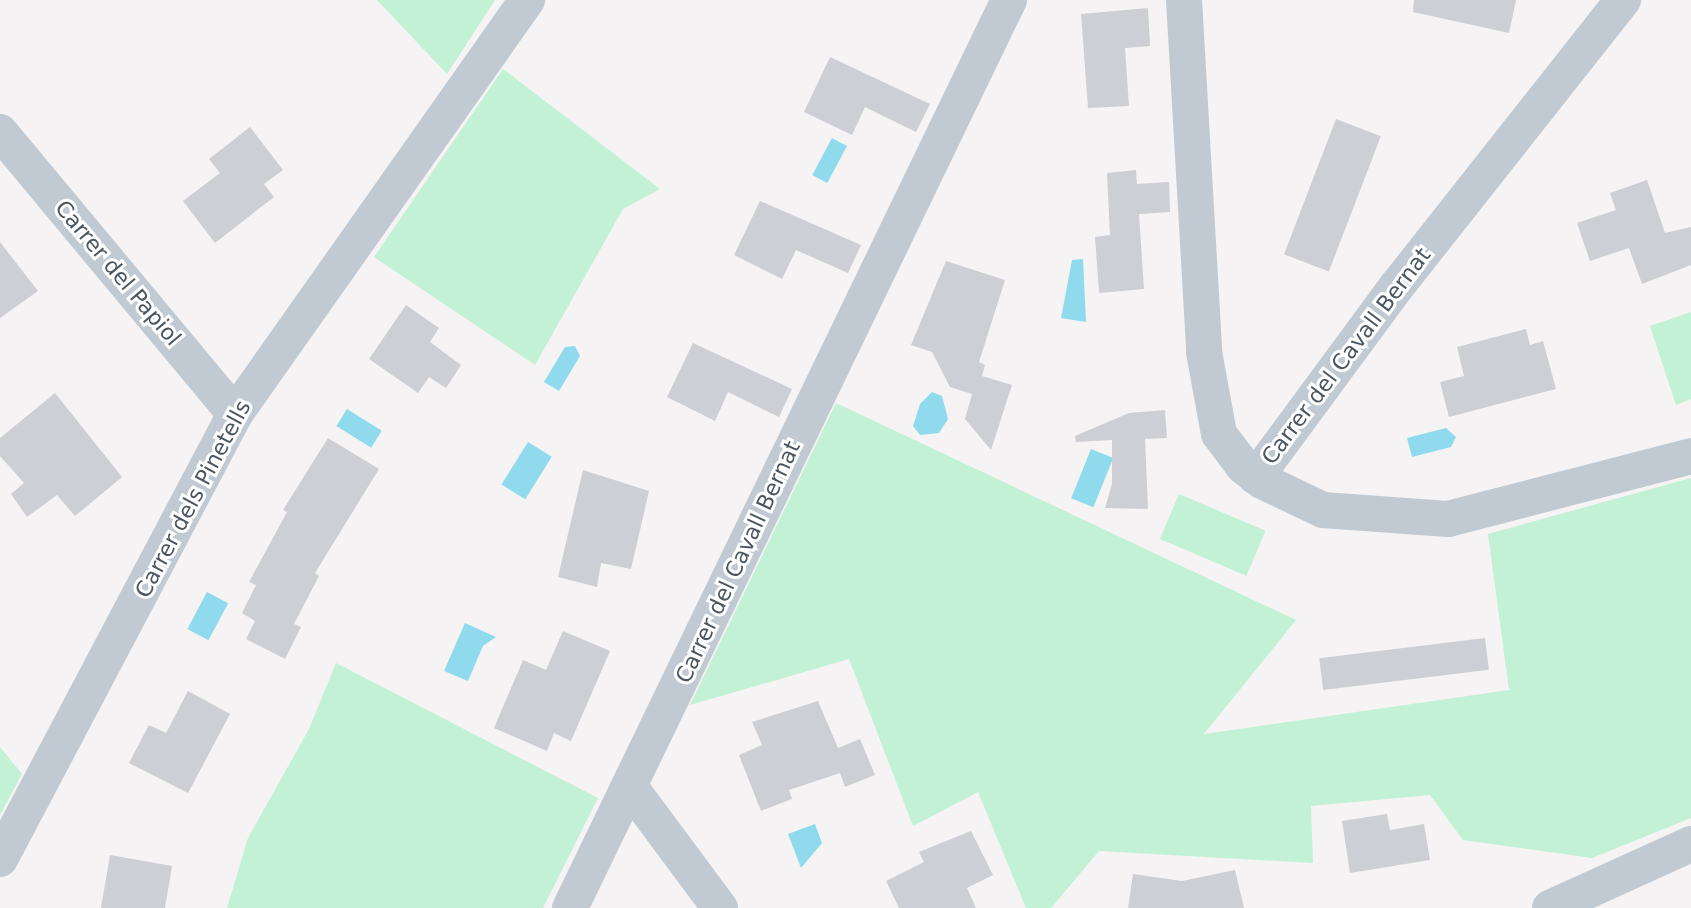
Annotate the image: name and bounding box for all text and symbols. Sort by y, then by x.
street label: Carrer del Papiol [50,195,186,351]
street label: Carrer del Cavall Bernat [1256,243,1436,469]
street label: Carrer dels Pinetells [130,396,256,602]
street label: Carrer del Cavall Bernat [670,437,806,687]

